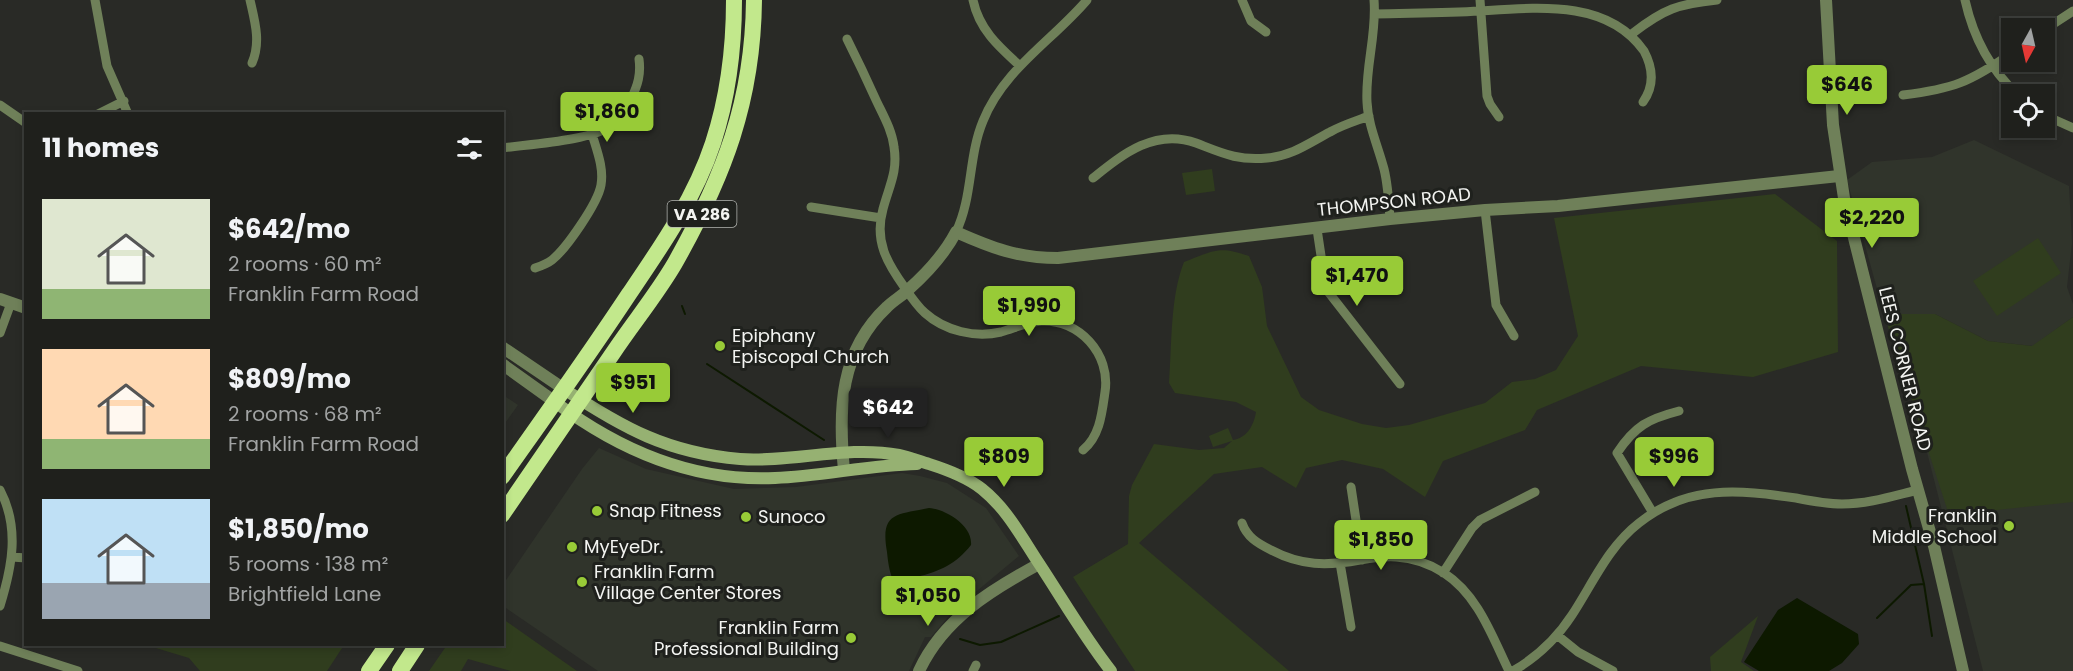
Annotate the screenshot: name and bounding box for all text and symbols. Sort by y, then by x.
north arrow [2001,18,2055,72]
map controls [2001,18,2055,138]
pin: $646 [1811,65,1883,116]
text: $646 [1821,70,1873,98]
button: locate [2001,84,2055,138]
pin: $1,860 [558,92,656,143]
text: $1,860 [574,97,640,125]
text: 11 homes [42,130,159,166]
icon: filters [453,132,486,165]
street label: THOMPSON ROAD [1316,181,1472,222]
pin: $2,220 [1823,198,1921,249]
road number: VA 286 [668,201,736,227]
text: $2,220 [1839,203,1905,231]
text: $642/mo [228,211,350,247]
icon: home [90,223,162,295]
text: 2 rooms · 60 m² [228,250,382,278]
pin: $1,470 [1308,256,1406,307]
text: $1,470 [1325,261,1389,289]
text: Franklin Farm Road [228,280,419,308]
street label: LEES CORNER ROAD [1873,284,1938,454]
pin: $1,990 [980,286,1078,337]
text: $1,990 [997,291,1061,319]
place label: Epiphany Episcopal Church [732,323,889,369]
marker: Epiphany Episcopal Church [713,339,727,353]
text: $809/mo [228,361,351,397]
pin: $951 [597,363,669,414]
text: $951 [610,368,656,396]
icon: home [90,373,162,445]
pin: $642 [852,388,924,439]
text: $642 [863,393,913,421]
text: 2 rooms · 68 m² [228,400,382,428]
text: Franklin Farm Road [228,430,419,458]
pin: $809 [968,437,1040,488]
pin: $996 [1638,437,1710,488]
text: $809 [978,442,1030,470]
text: $996 [1649,442,1699,470]
place label: Snap Fitness [609,498,722,523]
place label: Franklin Middle School [1872,503,1997,549]
marker: Snap Fitness [590,504,604,518]
place label: Sunoco [758,504,826,529]
marker: Sunoco [739,510,753,524]
text: $1,850/mo [228,511,369,547]
marker: Franklin Middle School [2002,519,2016,533]
pin: $1,850 [1332,520,1430,571]
icon: home [90,523,162,595]
text: $1,850 [1348,525,1414,553]
place label: MyEyeDr. [584,534,663,559]
marker: MyEyeDr. [565,540,579,554]
text: 5 rooms · 138 m² [228,550,388,578]
place label: Franklin Farm Village Center Stores [594,559,781,605]
marker: Franklin Farm Village Center Stores [575,575,589,589]
pin: $1,050 [879,576,977,627]
text: Brightfield Lane [228,580,381,608]
text: $1,050 [895,581,961,609]
place label: Franklin Farm Professional Building [654,615,839,661]
marker: Franklin Farm Professional Building [844,631,858,645]

